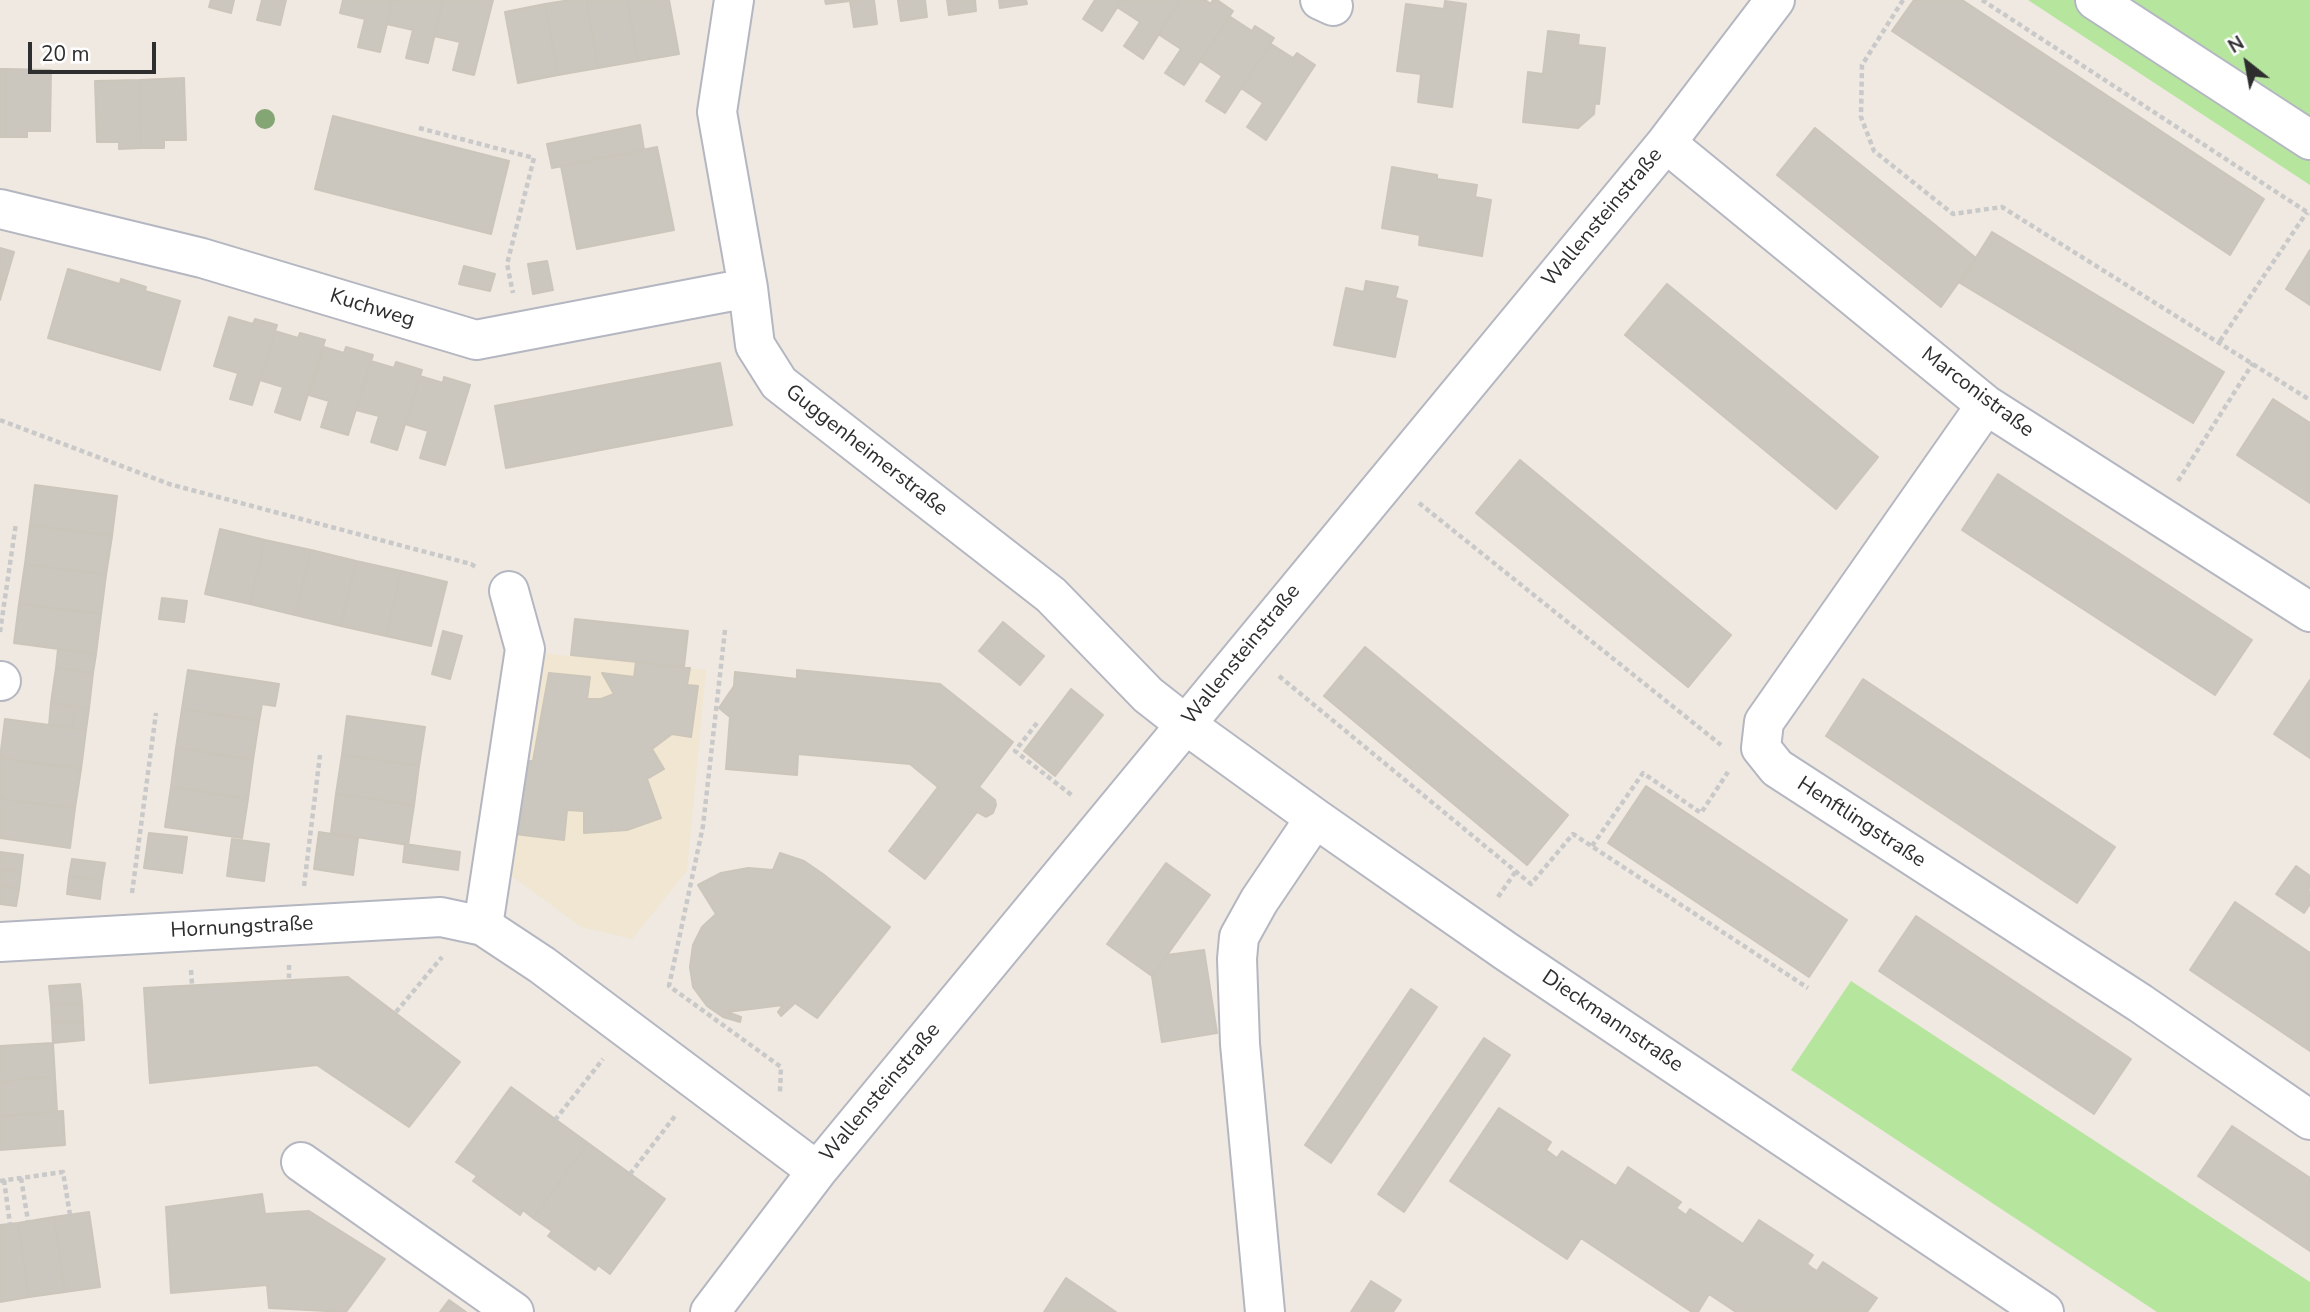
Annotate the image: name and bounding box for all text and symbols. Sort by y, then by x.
scale bar [32,28,159,72]
north arrow [2212,28,2282,98]
text: N [2223,30,2249,60]
text: 20 m [41,40,90,68]
street label: Wallensteinstraße [1538,143,1668,293]
street label: Kuchweg [327,284,417,334]
street label: Marconistraße [1916,342,2038,444]
street label: Guggenheimerstraße [780,380,952,522]
street label: Wallensteinstraße [1178,580,1306,730]
street label: Henftlingstraße [1792,772,1930,874]
street label: Hornungstraße [170,912,314,944]
street label: Dieckmannstraße [1537,965,1687,1079]
street label: Wallensteinstraße [816,1018,946,1168]

